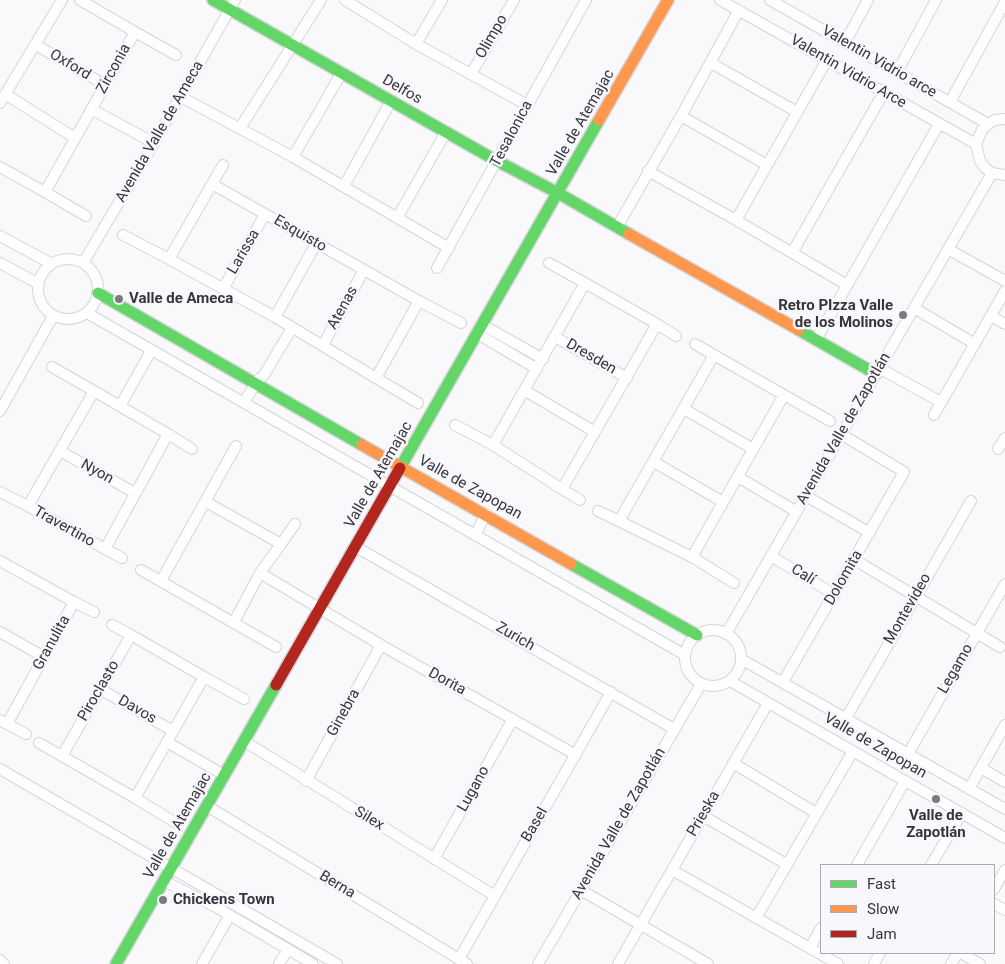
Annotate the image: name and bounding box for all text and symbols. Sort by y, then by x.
street label: Olimpo [472,12,512,62]
street label: Valentin Vidrio arce [818,22,940,102]
street label: Valentin Vidrio Arce [787,31,909,113]
street label: Zirconia [93,41,135,97]
street label: Oxford [46,46,94,84]
street label: Avenida Valle de Ameca [112,58,208,206]
street label: Valle de Atemajac [543,67,619,179]
street label: Delfos [379,71,425,109]
street label: Tesalonica [487,98,537,170]
street label: Esquisto [270,212,330,256]
street label: Larissa [224,226,264,278]
street label: Atenas [324,283,362,333]
place label: Valle de Ameca [129,290,233,308]
marker: Valle de Ameca [113,293,125,305]
place label: Retro PIzza Valle de los Molinos [778,297,893,332]
marker: Retro PIzza Valle de los Molinos [897,309,909,321]
street label: Dresden [563,335,619,379]
street label: Avenida Valle de Zapotlán [793,350,895,508]
street label: Valle de Atemajac [341,419,417,531]
street label: Valle de Zapopan [415,452,525,524]
street label: Nyon [78,456,116,488]
street label: Travertino [30,503,98,551]
street label: Dolomita [821,547,867,609]
street label: Calí [788,561,818,589]
street label: Montevideo [881,570,935,648]
street label: Granulita [30,612,74,674]
street label: Zurich [492,619,538,655]
street label: Legamo [935,641,977,697]
street label: Piroclasto [74,657,124,725]
street label: Dorita [425,664,469,700]
street label: Ginebra [324,686,364,740]
street label: Davos [115,692,159,728]
street label: Valle de Zapopan [821,709,929,783]
street label: Avenida Valle de Zapotlán [568,745,670,903]
street label: Lugano [454,763,494,815]
street label: Valle de Atemajac [140,770,216,882]
street label: Prieska [684,788,724,840]
marker: Valle de Zapotlán [930,793,942,805]
street label: Silex [351,803,387,835]
street label: Basel [518,805,552,845]
place label: Valle de Zapotlán [906,807,966,842]
legend [820,864,995,954]
street label: Berna [316,867,358,903]
text: Fast [867,875,896,893]
place label: Chickens Town [173,891,275,909]
marker: Chickens Town [157,894,169,906]
text: Slow [867,900,899,918]
text: Jam [867,925,897,943]

